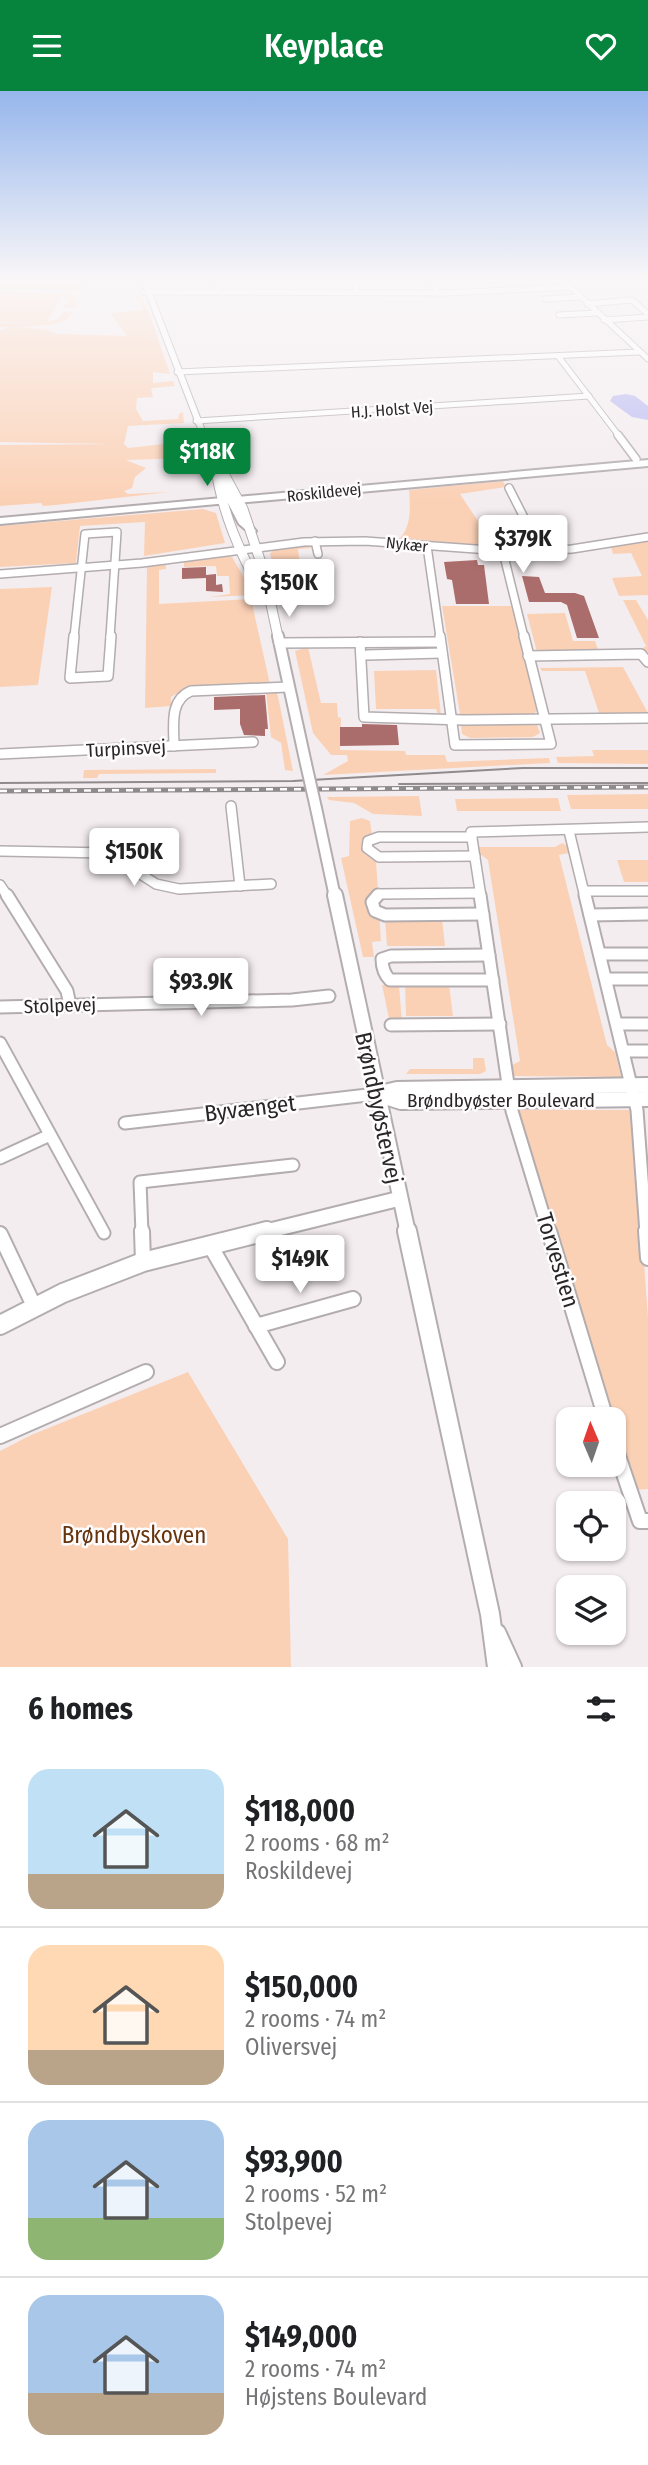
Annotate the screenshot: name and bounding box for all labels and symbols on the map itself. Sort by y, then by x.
street label: H.J. Holst Vej [350,397,434,422]
pin: $118K [158,429,256,488]
street label: Roskildevej [286,479,362,506]
pin: $379K [474,515,572,575]
street label: Nykær [385,533,429,556]
pin: $150K [240,559,338,619]
street label: Turpinsvej [86,735,167,762]
pin: $150K [85,829,183,888]
pin: $93.9K [144,958,258,1018]
street label: Stolpevej [23,993,97,1018]
street label: Brøndbyøstervej [349,1029,409,1187]
street label: Byvænget [203,1088,298,1127]
street label: Brøndbyøster Boulevard [407,1089,595,1112]
street label: Torvestien [530,1209,586,1311]
pin: $149K [251,1235,349,1295]
north arrow [556,1407,626,1477]
park label: Brøndbyskoven [62,1521,206,1549]

